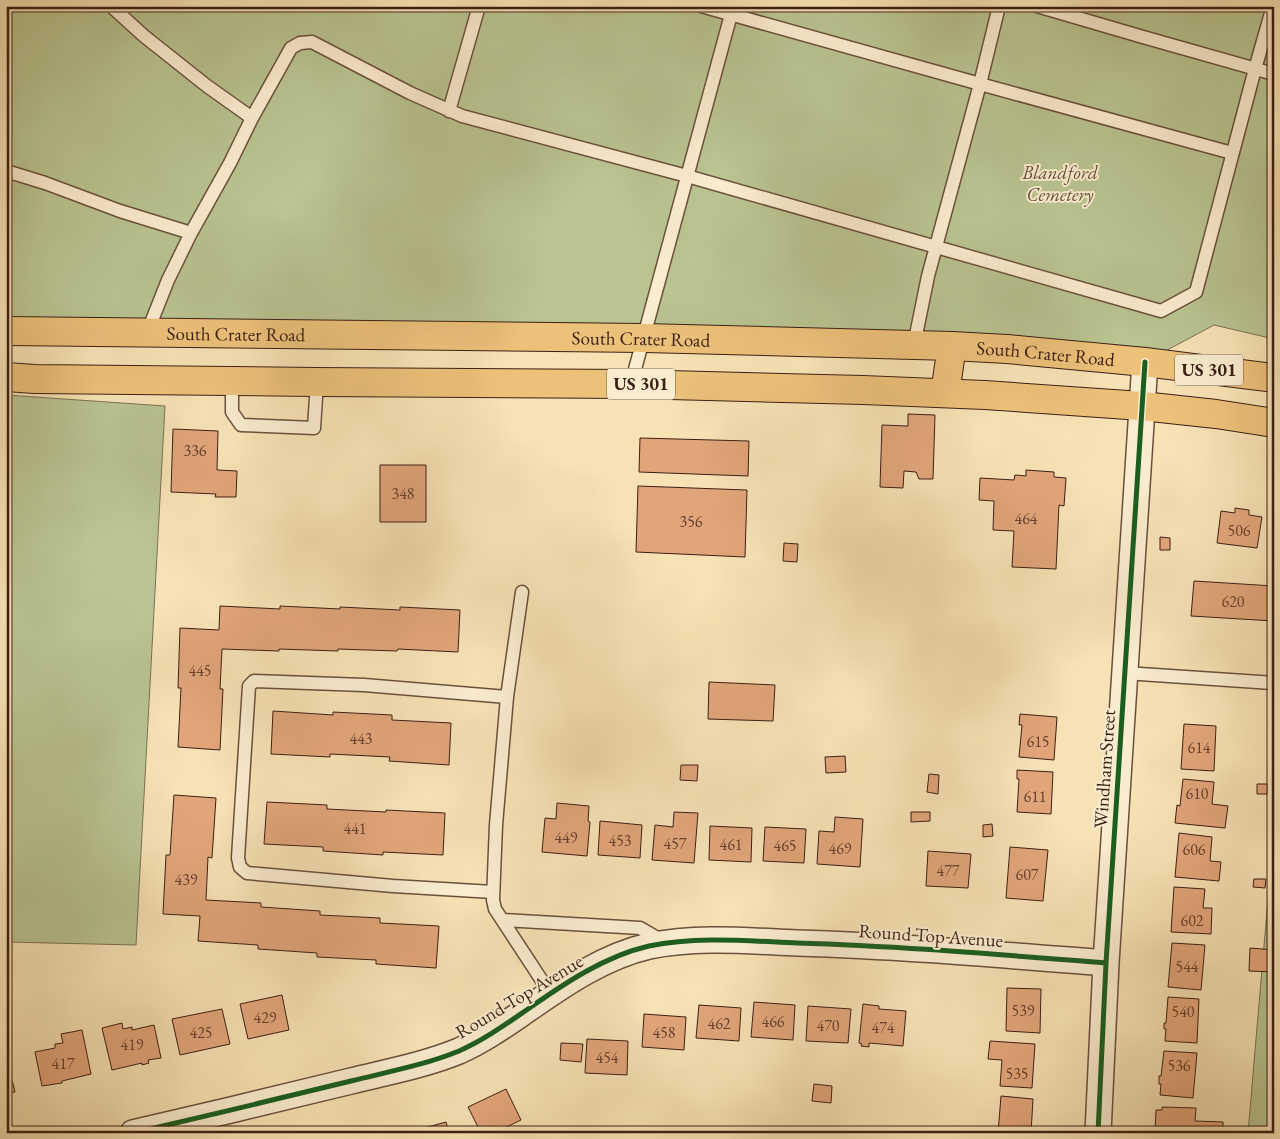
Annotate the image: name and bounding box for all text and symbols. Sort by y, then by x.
park label: Blandford Cemetery [1021,160,1098,207]
street label: South Crater Road [167,321,306,347]
street label: South Crater Road [571,325,711,353]
street label: South Crater Road [976,335,1116,372]
road number: US 301 [1175,354,1243,386]
road number: US 301 [607,368,675,399]
house number: 336 [183,440,207,461]
house number: 348 [391,483,415,504]
house number: 464 [1014,508,1038,529]
house number: 356 [679,511,703,532]
house number: 506 [1227,520,1251,541]
house number: 620 [1221,591,1245,612]
house number: 445 [188,660,212,681]
street label: Windham Street [1088,709,1121,829]
house number: 443 [349,728,373,749]
house number: 615 [1026,731,1050,752]
house number: 614 [1187,737,1211,758]
house number: 610 [1185,783,1209,804]
house number: 611 [1023,786,1047,807]
house number: 441 [343,818,367,839]
house number: 449 [554,827,578,848]
house number: 453 [608,830,632,851]
house number: 457 [663,833,687,854]
house number: 461 [719,834,743,855]
house number: 465 [773,835,797,856]
house number: 469 [828,838,852,859]
house number: 606 [1182,839,1206,860]
house number: 477 [936,860,960,881]
house number: 607 [1015,864,1039,885]
house number: 439 [174,869,198,890]
house number: 602 [1180,910,1204,931]
street label: Round Top Avenue [858,918,1004,953]
street label: Round Top Avenue [451,948,588,1044]
house number: 544 [1175,956,1199,977]
house number: 539 [1011,1000,1035,1021]
house number: 540 [1171,1001,1195,1022]
house number: 429 [253,1007,277,1028]
house number: 466 [761,1011,785,1032]
house number: 462 [707,1013,731,1034]
house number: 470 [816,1015,840,1036]
house number: 474 [871,1017,895,1038]
house number: 425 [189,1022,213,1043]
house number: 458 [652,1022,676,1043]
house number: 419 [120,1034,144,1055]
house number: 454 [595,1047,619,1068]
house number: 417 [51,1053,75,1074]
house number: 536 [1167,1055,1191,1076]
house number: 535 [1005,1063,1029,1084]

